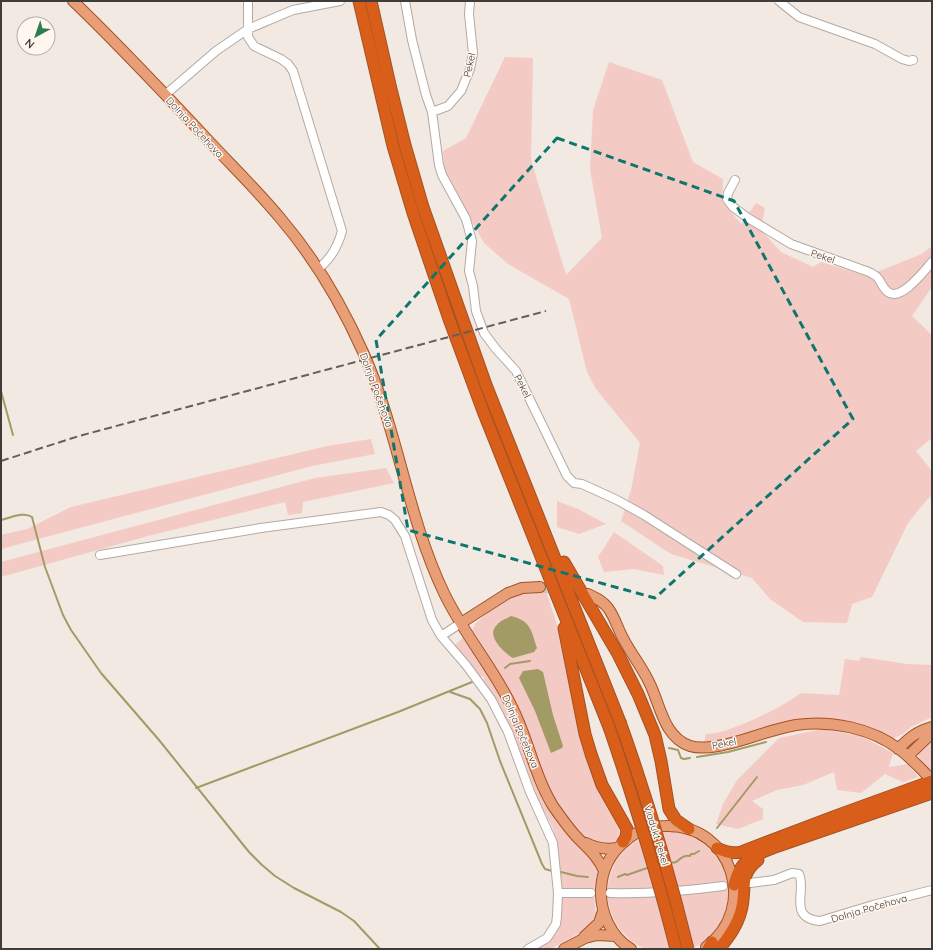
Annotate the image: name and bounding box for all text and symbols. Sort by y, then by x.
north arrow [16,16,56,56]
text: N [22,36,37,52]
street label: Pekel [461,52,478,78]
street label: Dolnja Počehova [163,94,226,161]
street label: Pekel [809,246,837,266]
street label: Dolnja Počehova [357,351,396,429]
street label: Pekel [511,372,534,400]
street label: Dolnja Počehova [499,692,542,770]
street label: Pekel [711,735,737,752]
street label: Viadukt Pekel [641,803,672,867]
street label: Dolnja Počehova [830,891,909,926]

